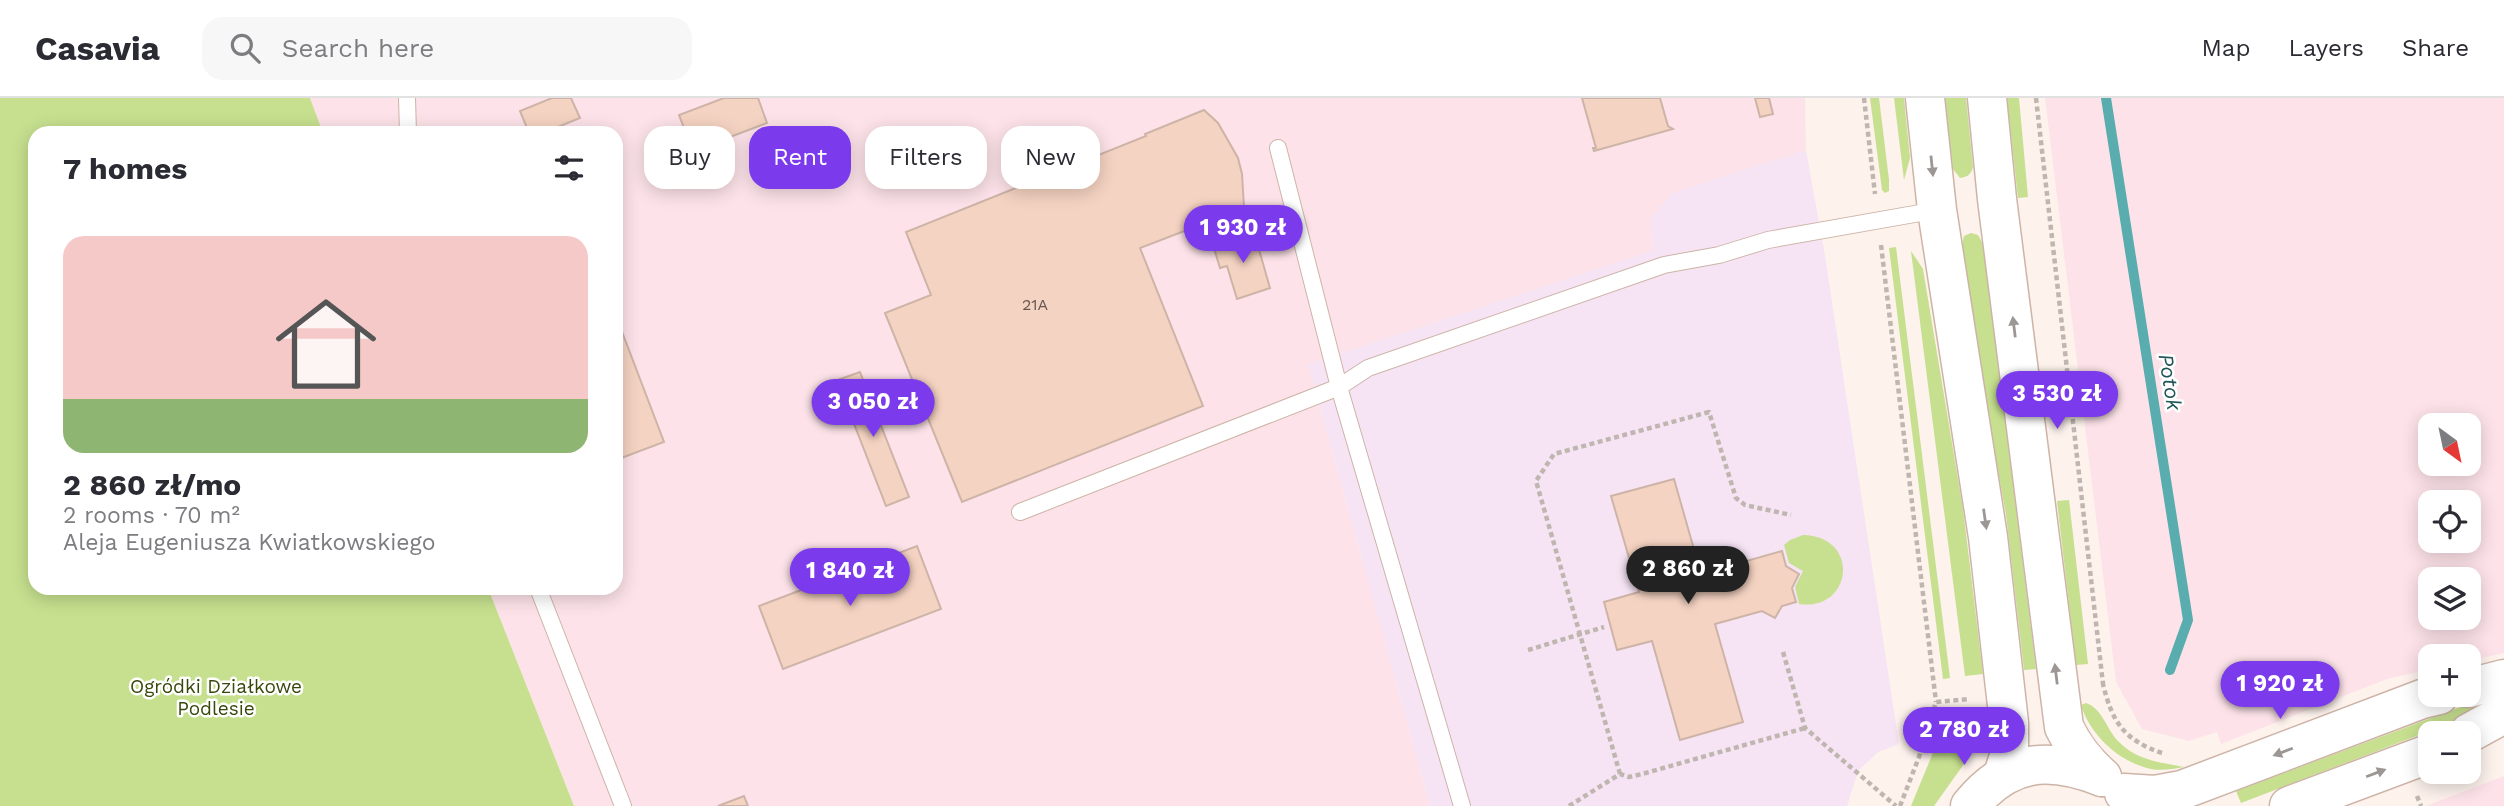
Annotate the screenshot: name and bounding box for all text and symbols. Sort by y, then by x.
search box [202,17,692,80]
text: Casavia [35,29,160,68]
icon: search [226,29,264,67]
text: Search here [282,33,434,63]
text: Map [2202,34,2250,62]
text: Layers [2288,34,2364,62]
text: Share [2402,34,2469,62]
chip: Buy [644,126,735,189]
chip: Rent [749,126,851,189]
chip: Filters [865,126,987,189]
chip: New [1001,126,1100,189]
icon: filters [550,149,588,187]
text: 7 homes [63,151,187,186]
one-way arrow [1927,155,1938,177]
pin: 1 930 zł [1171,206,1315,265]
text: 1 930 zł [1200,214,1286,241]
icon: home [263,281,389,407]
house number: 21A [1022,295,1048,314]
one-way arrow [2008,316,2019,338]
water label: Potok [2154,352,2187,413]
pin: 3 530 zł [1985,372,2129,431]
pin: 3 050 zł [801,380,945,439]
text: 3 530 zł [2012,380,2102,407]
text: 3 050 zł [828,388,918,415]
north arrow [2418,413,2482,476]
map controls [2418,413,2481,784]
text: 2 860 zł/mo [63,467,241,502]
button: locate [2418,490,2481,553]
text: 2 rooms · 70 m² [63,502,240,529]
one-way arrow [1980,508,1991,530]
text: Aleja Eugeniusza Kwiatkowskiego [63,529,436,556]
pin: 2 860 zł [1616,546,1760,606]
pin: 1 840 zł [778,548,922,608]
text: 2 860 zł [1642,555,1734,582]
text: 1 840 zł [806,557,894,584]
button: layers [2418,567,2481,630]
button: + [2418,644,2481,707]
pin: 1 920 zł [2208,662,2352,721]
one-way arrow [2051,663,2062,685]
text: 1 920 zł [2237,670,2323,697]
park label: Ogródki Działkowe Podlesie [130,675,302,720]
pin: 2 780 zł [1892,708,2036,767]
text: 2 780 zł [1919,716,2009,743]
button: − [2418,721,2481,784]
one-way arrow [2273,747,2294,758]
one-way arrow [2366,768,2387,779]

